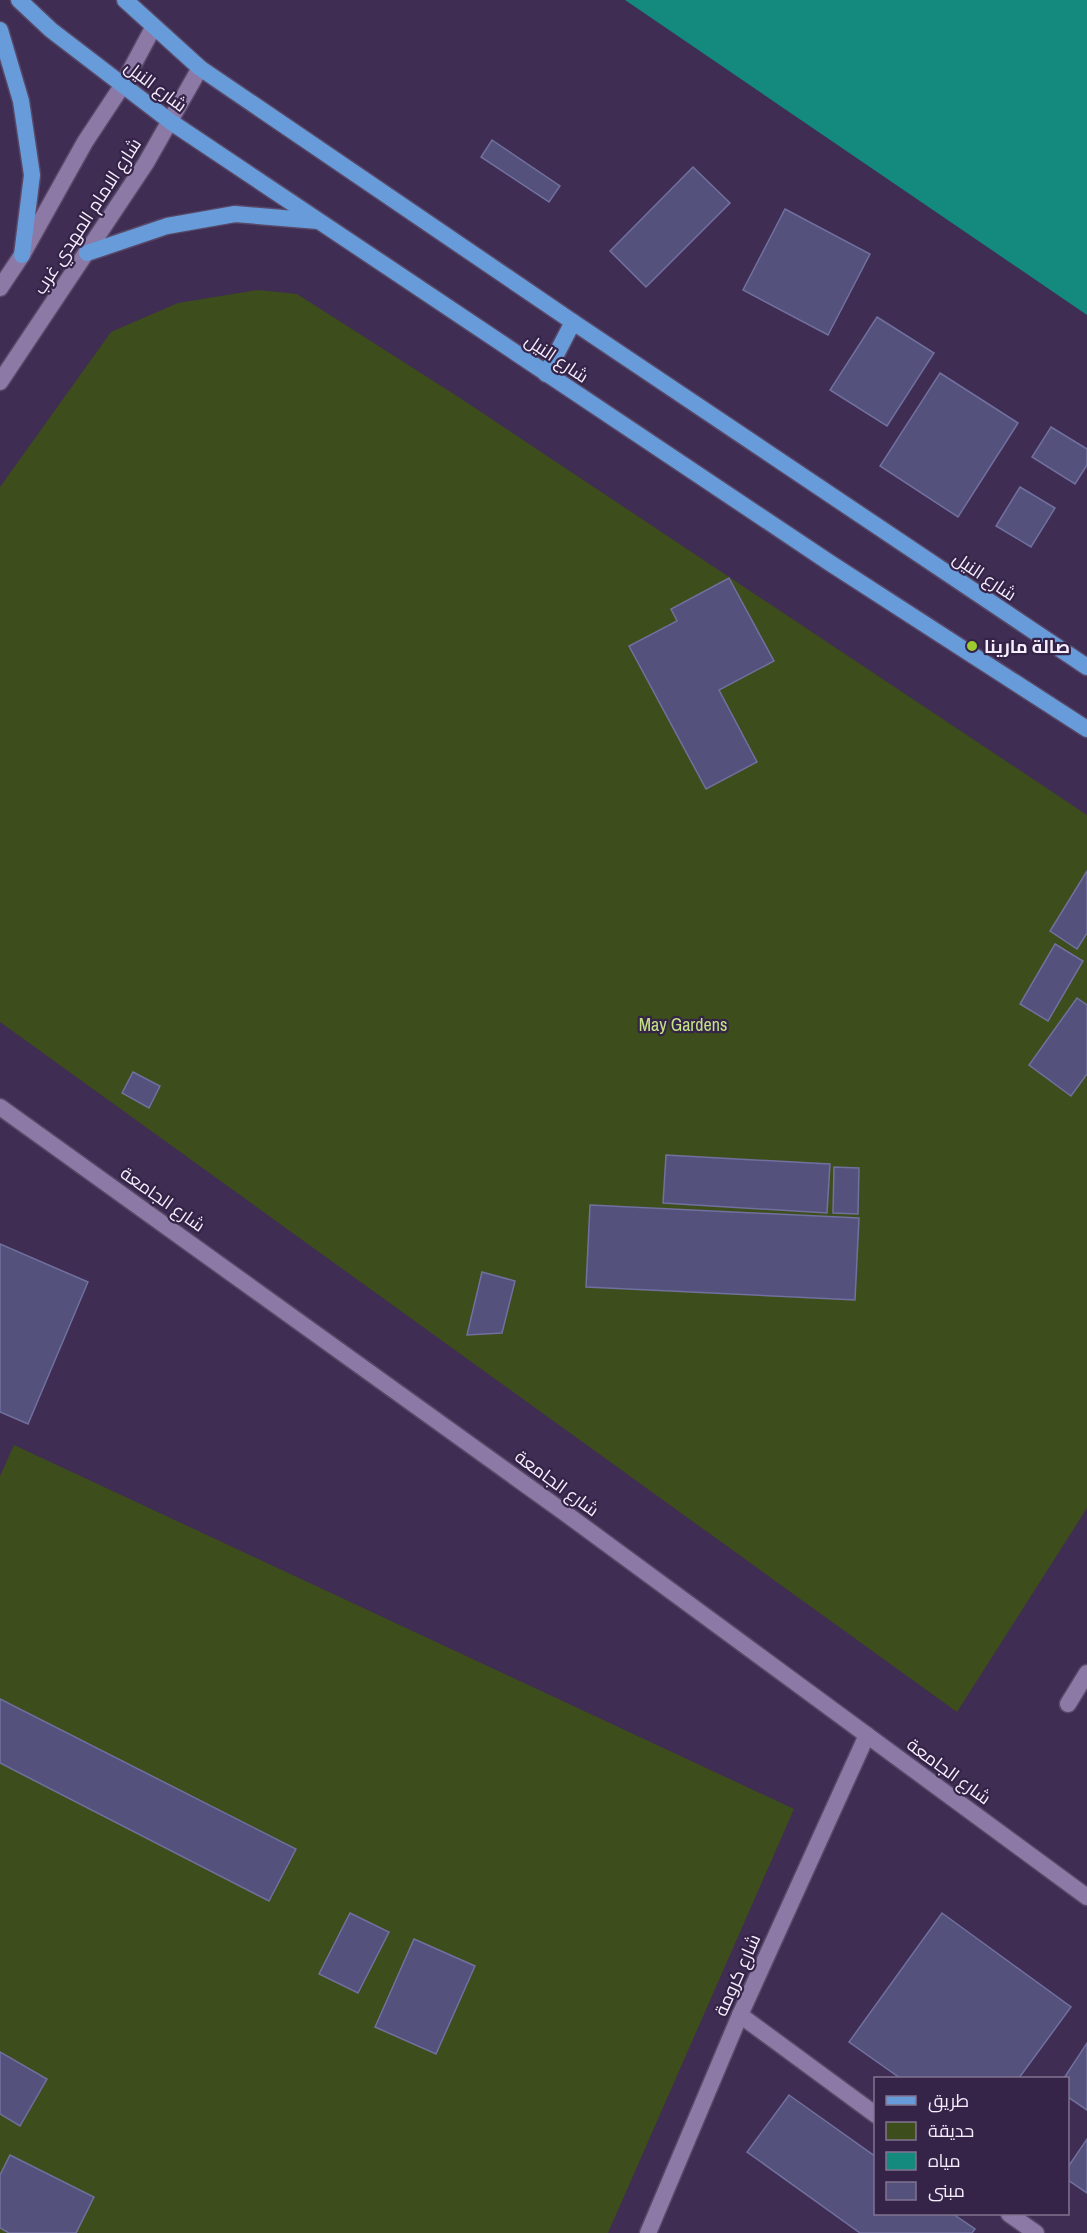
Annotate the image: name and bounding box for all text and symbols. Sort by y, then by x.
street label: شارع النيل [120,54,192,118]
street label: شارع الامام المهدي غرب [27,133,149,300]
street label: شارع النيل [520,328,594,388]
street label: شارع النيل [948,546,1022,606]
place label: صالة مارينا [984,634,1070,659]
marker: صالة مارينا [965,639,979,653]
park label: May Gardens [639,1012,727,1037]
street label: شارع الجامعة [116,1161,210,1237]
street label: شارع الجامعة [510,1444,604,1522]
street label: شارع الجامعة [902,1732,996,1810]
street label: شارع كرومة [708,1930,766,2020]
legend [874,2077,1069,2215]
text: طريق [928,2088,969,2113]
text: حديقة [928,2118,974,2143]
text: مياه [928,2148,961,2173]
text: مبنى [928,2178,965,2203]

